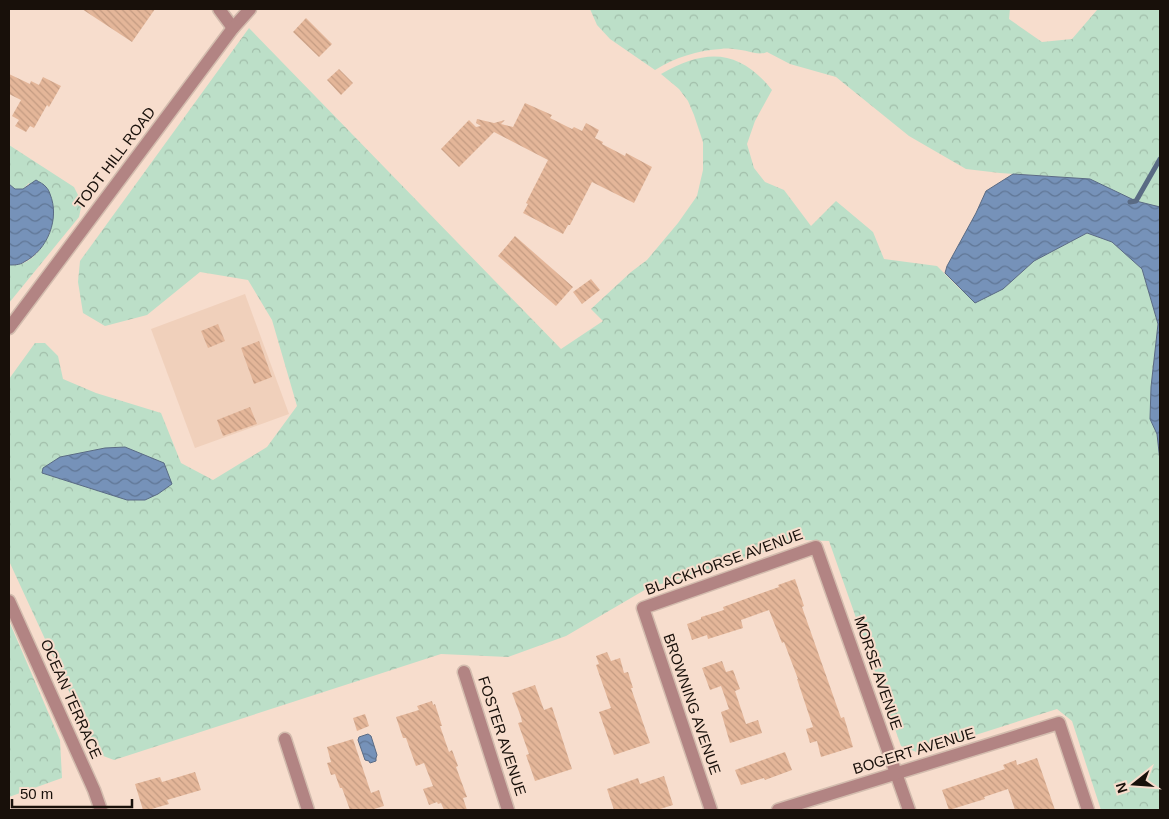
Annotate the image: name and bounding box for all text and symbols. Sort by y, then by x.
street label: TODT HILL ROAD [71,103,159,212]
street label: BLACKHORSE AVENUE [643,525,805,598]
street label: MORSE AVENUE [851,614,906,732]
street label: BROWNING AVENUE [660,631,725,777]
street label: OCEAN TERRACE [37,636,105,761]
street label: FOSTER AVENUE [475,674,530,798]
street label: BOGERT AVENUE [851,724,977,777]
north arrow [1109,759,1159,809]
scale bar [12,776,132,808]
text: N [1112,781,1131,795]
text: 50 m [20,785,53,802]

